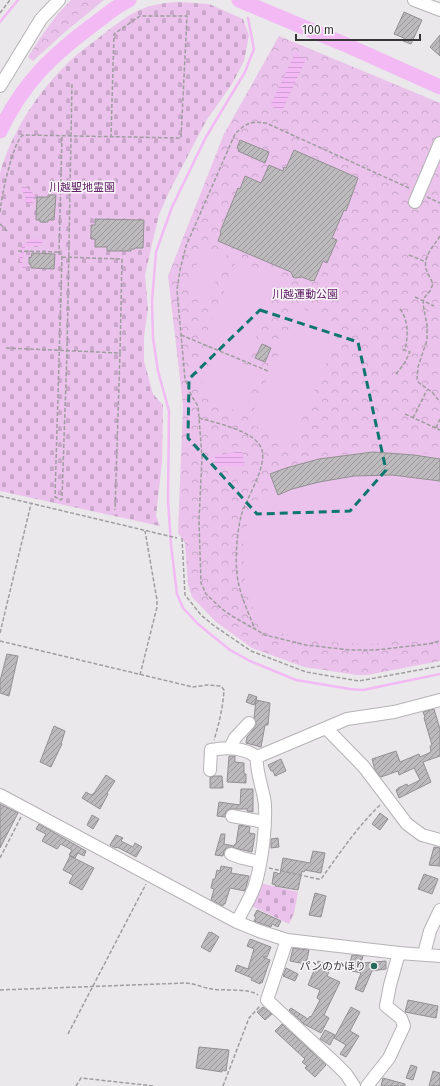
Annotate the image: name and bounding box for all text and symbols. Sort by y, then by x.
scale bar [296,16,420,42]
text: 100 m [302,23,334,37]
park label: 川越聖地霊園 [49,181,115,194]
park label: 川越運動公園 [272,288,338,301]
place label: パンのかほり [299,960,366,973]
marker: パンのかほり [369,961,379,971]

